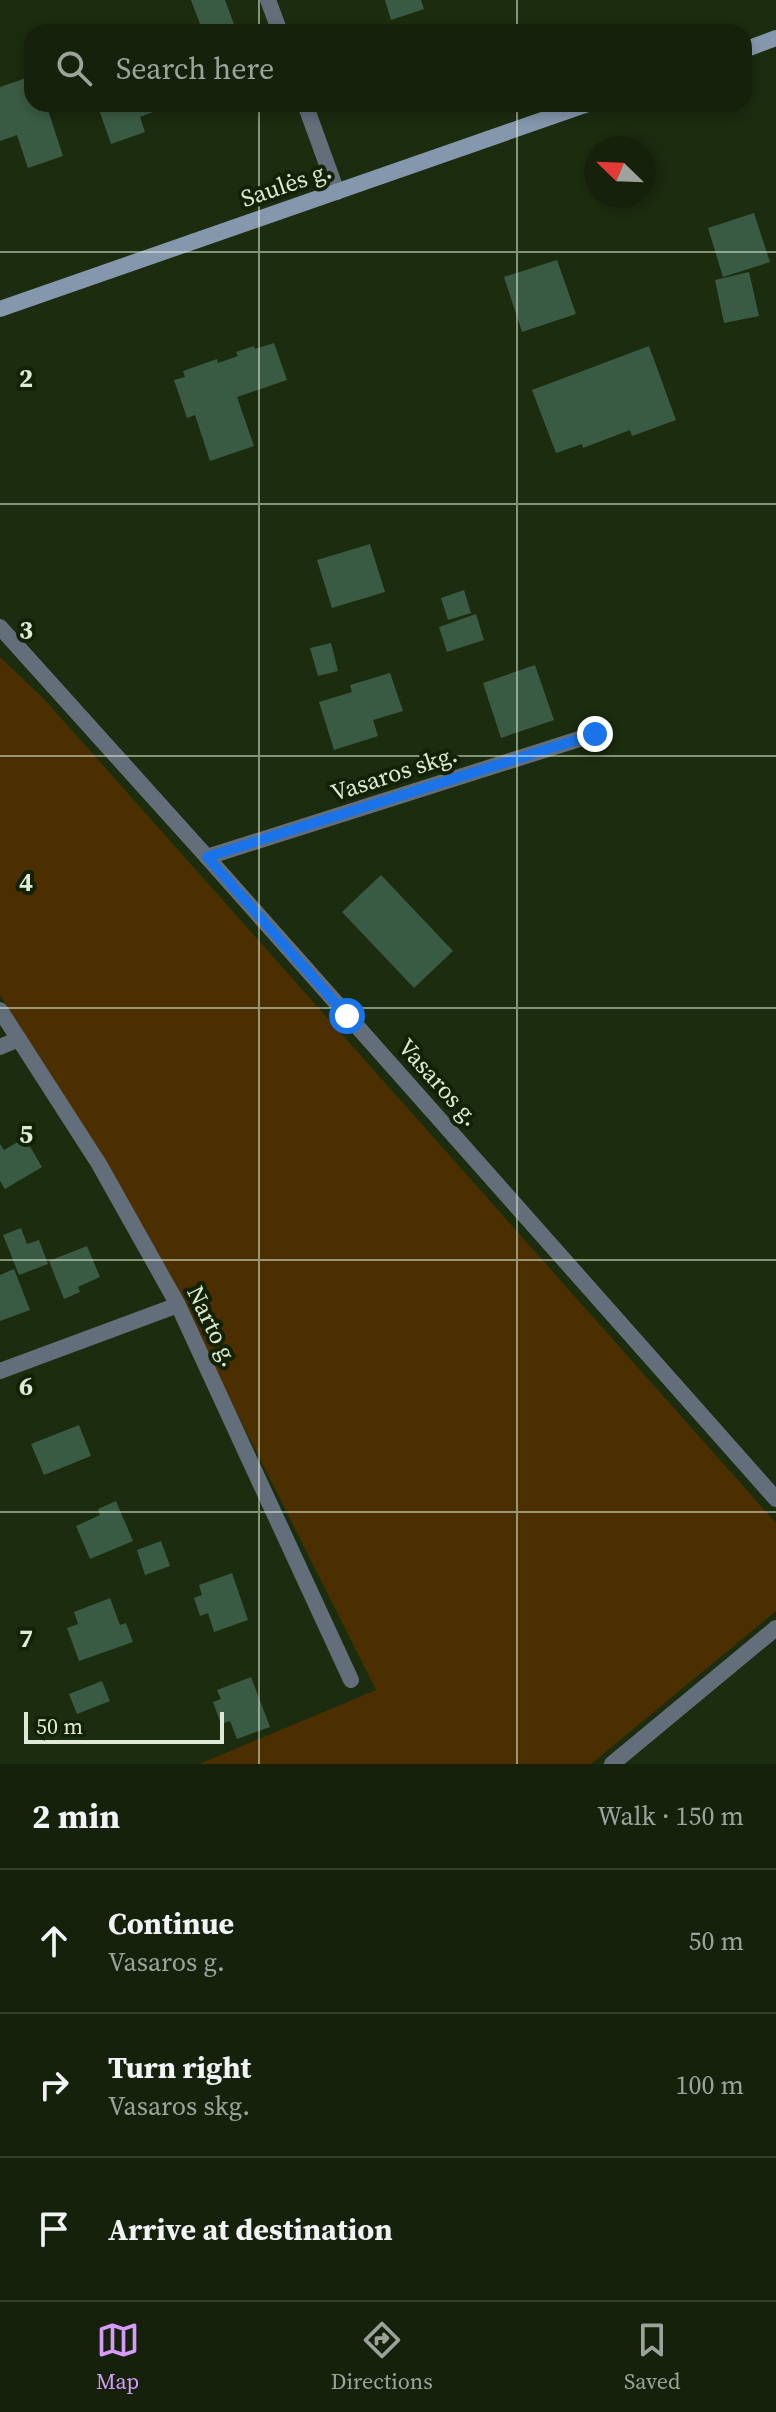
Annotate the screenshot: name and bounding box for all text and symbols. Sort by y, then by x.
search box [24,24,752,112]
icon: search [52,46,96,90]
text: Search here [116,48,274,89]
north arrow [584,136,656,208]
street label: Saulės g. [236,153,336,215]
text: 2 [19,360,33,396]
text: 3 [19,612,33,648]
route end [577,716,613,752]
street label: Vasaros skg. [327,737,461,809]
text: 4 [19,864,33,900]
route start [329,998,365,1034]
street label: Vasaros g. [391,1031,487,1133]
text: 5 [19,1116,33,1152]
street label: Narto g. [179,1280,247,1372]
text: 6 [19,1368,33,1404]
text: 7 [19,1620,33,1656]
scale bar [24,1708,224,1744]
text: 50 m [36,1711,83,1741]
text: 2 min [32,1793,120,1839]
text: Walk · 150 m [597,1798,744,1834]
text: Continue [108,1903,234,1944]
icon: ahead [32,1919,76,1963]
text: 50 m [689,1923,744,1959]
text: Vasaros g. [108,1944,225,1980]
text: Turn right [108,2047,251,2088]
icon: right [32,2063,76,2107]
text: 100 m [676,2067,744,2103]
text: Vasaros skg. [108,2088,250,2124]
icon: arrive [32,2207,76,2251]
text: Arrive at destination [108,2209,393,2250]
tab: Map [96,2318,140,2396]
tab: Directions [331,2318,433,2396]
tab: Saved [624,2318,680,2396]

